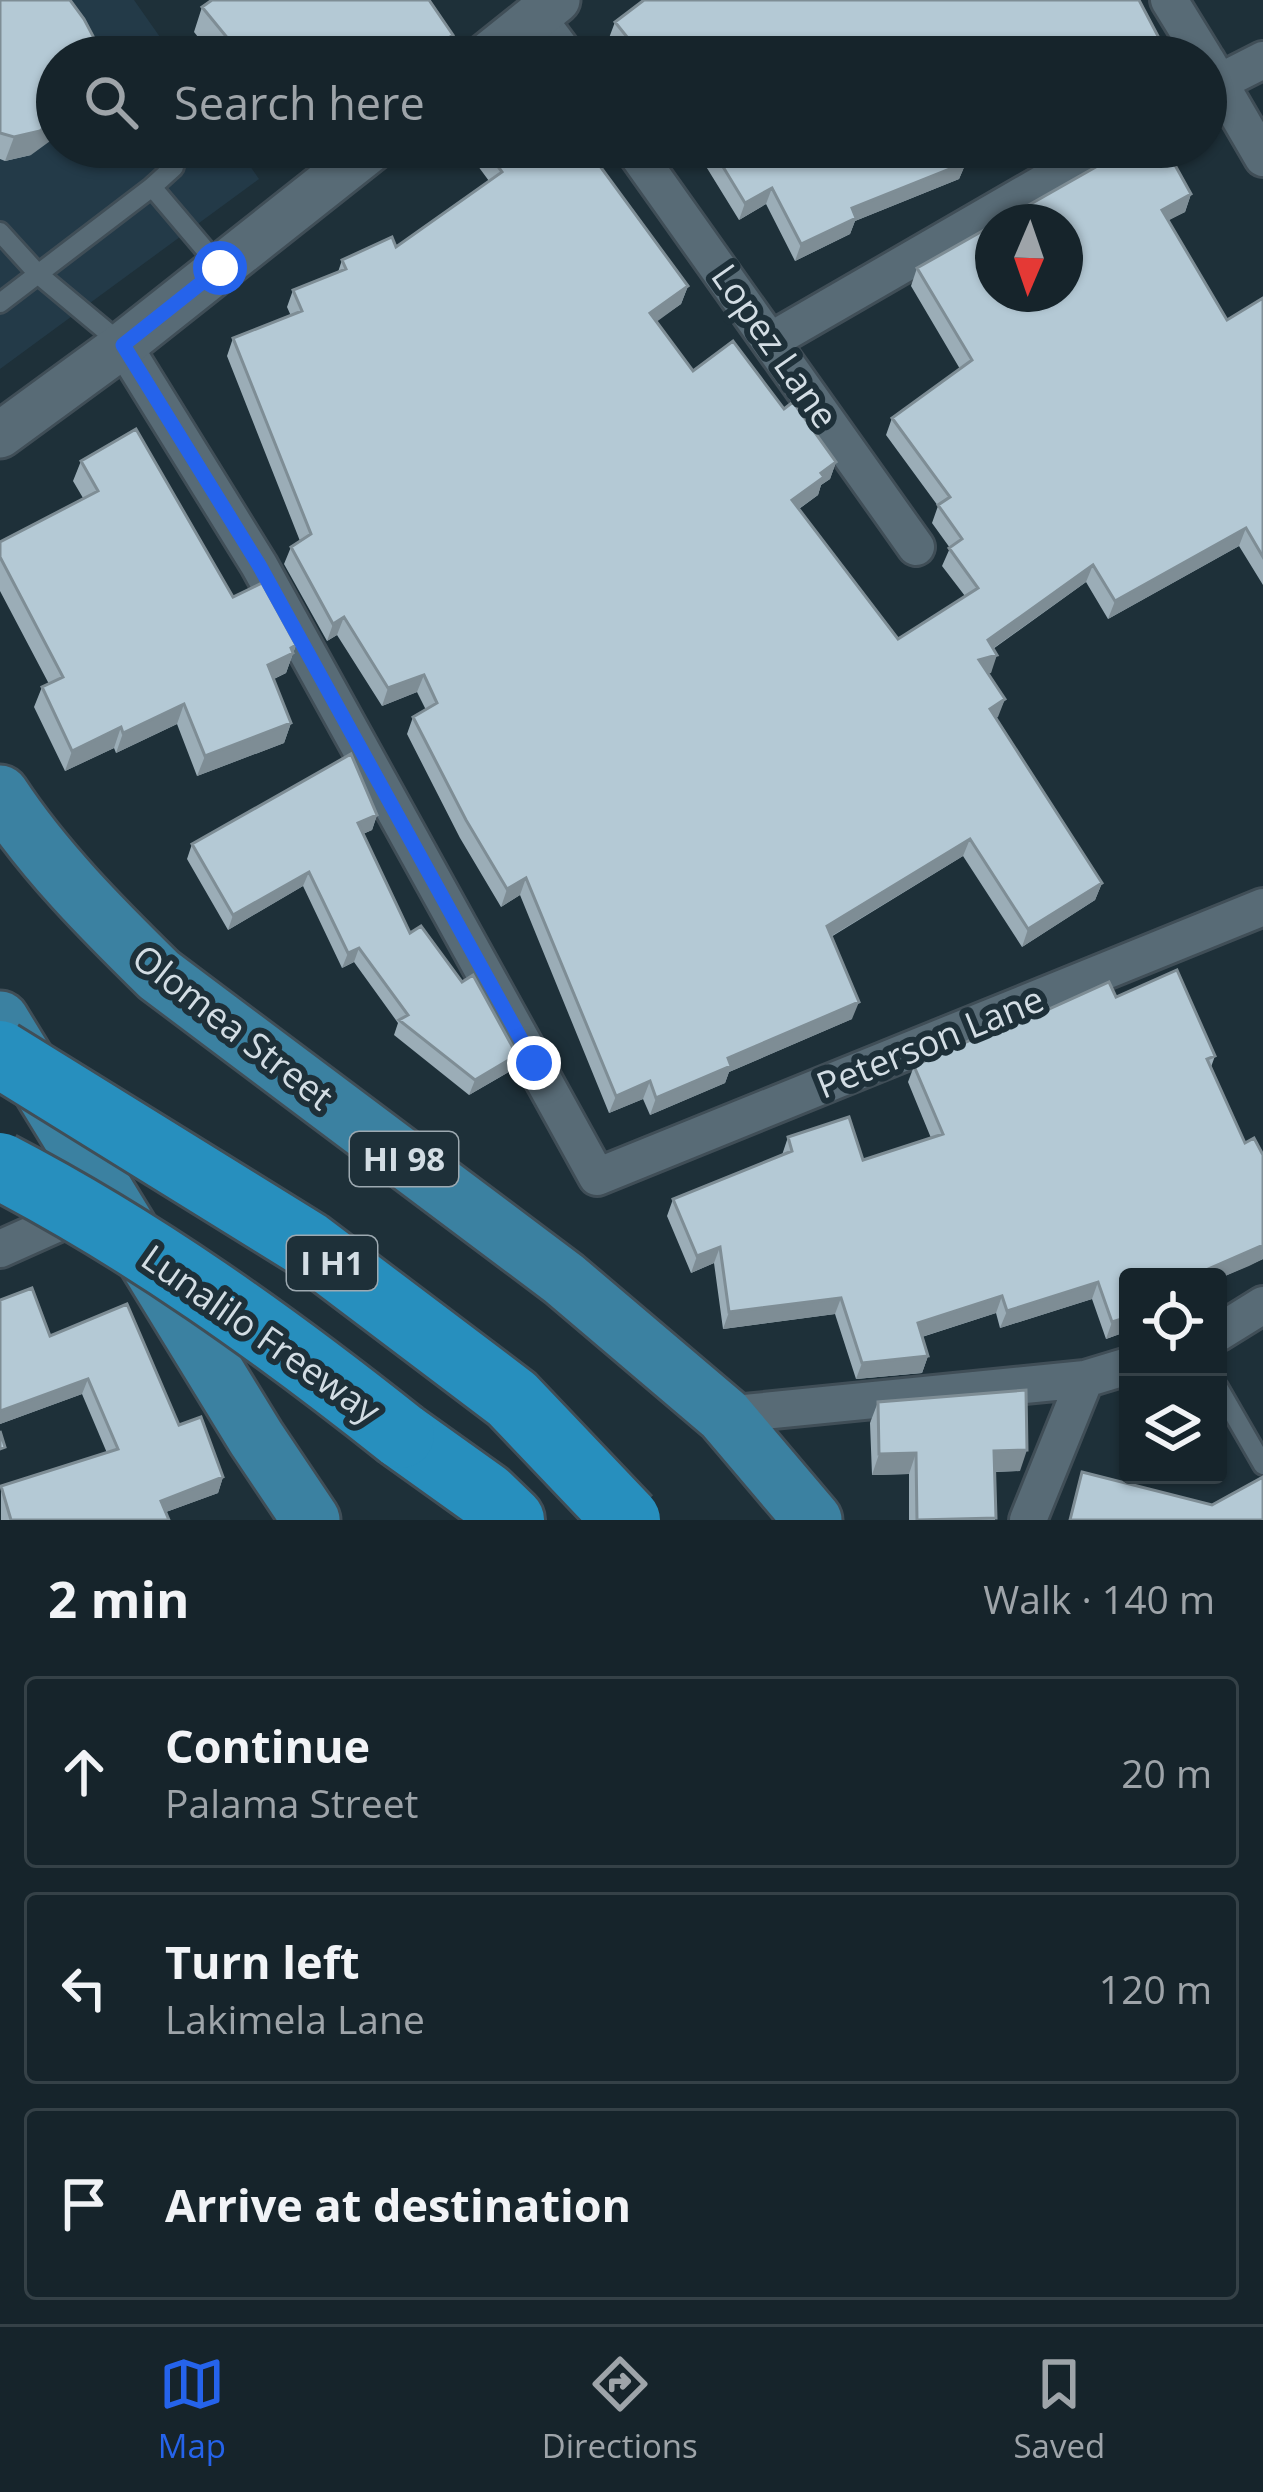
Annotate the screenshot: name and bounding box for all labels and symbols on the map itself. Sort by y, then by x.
north arrow [975,204,1083,312]
route start [193,241,247,295]
street label: Lopez Lane [701,254,850,438]
street label: Olomea Street [123,933,344,1120]
street label: Peterson Lane [809,974,1051,1109]
route end [507,1036,561,1090]
road number: HI 98 [350,1132,458,1186]
street label: Lunalilo Freeway [132,1233,391,1435]
road number: I H1 [287,1236,377,1290]

